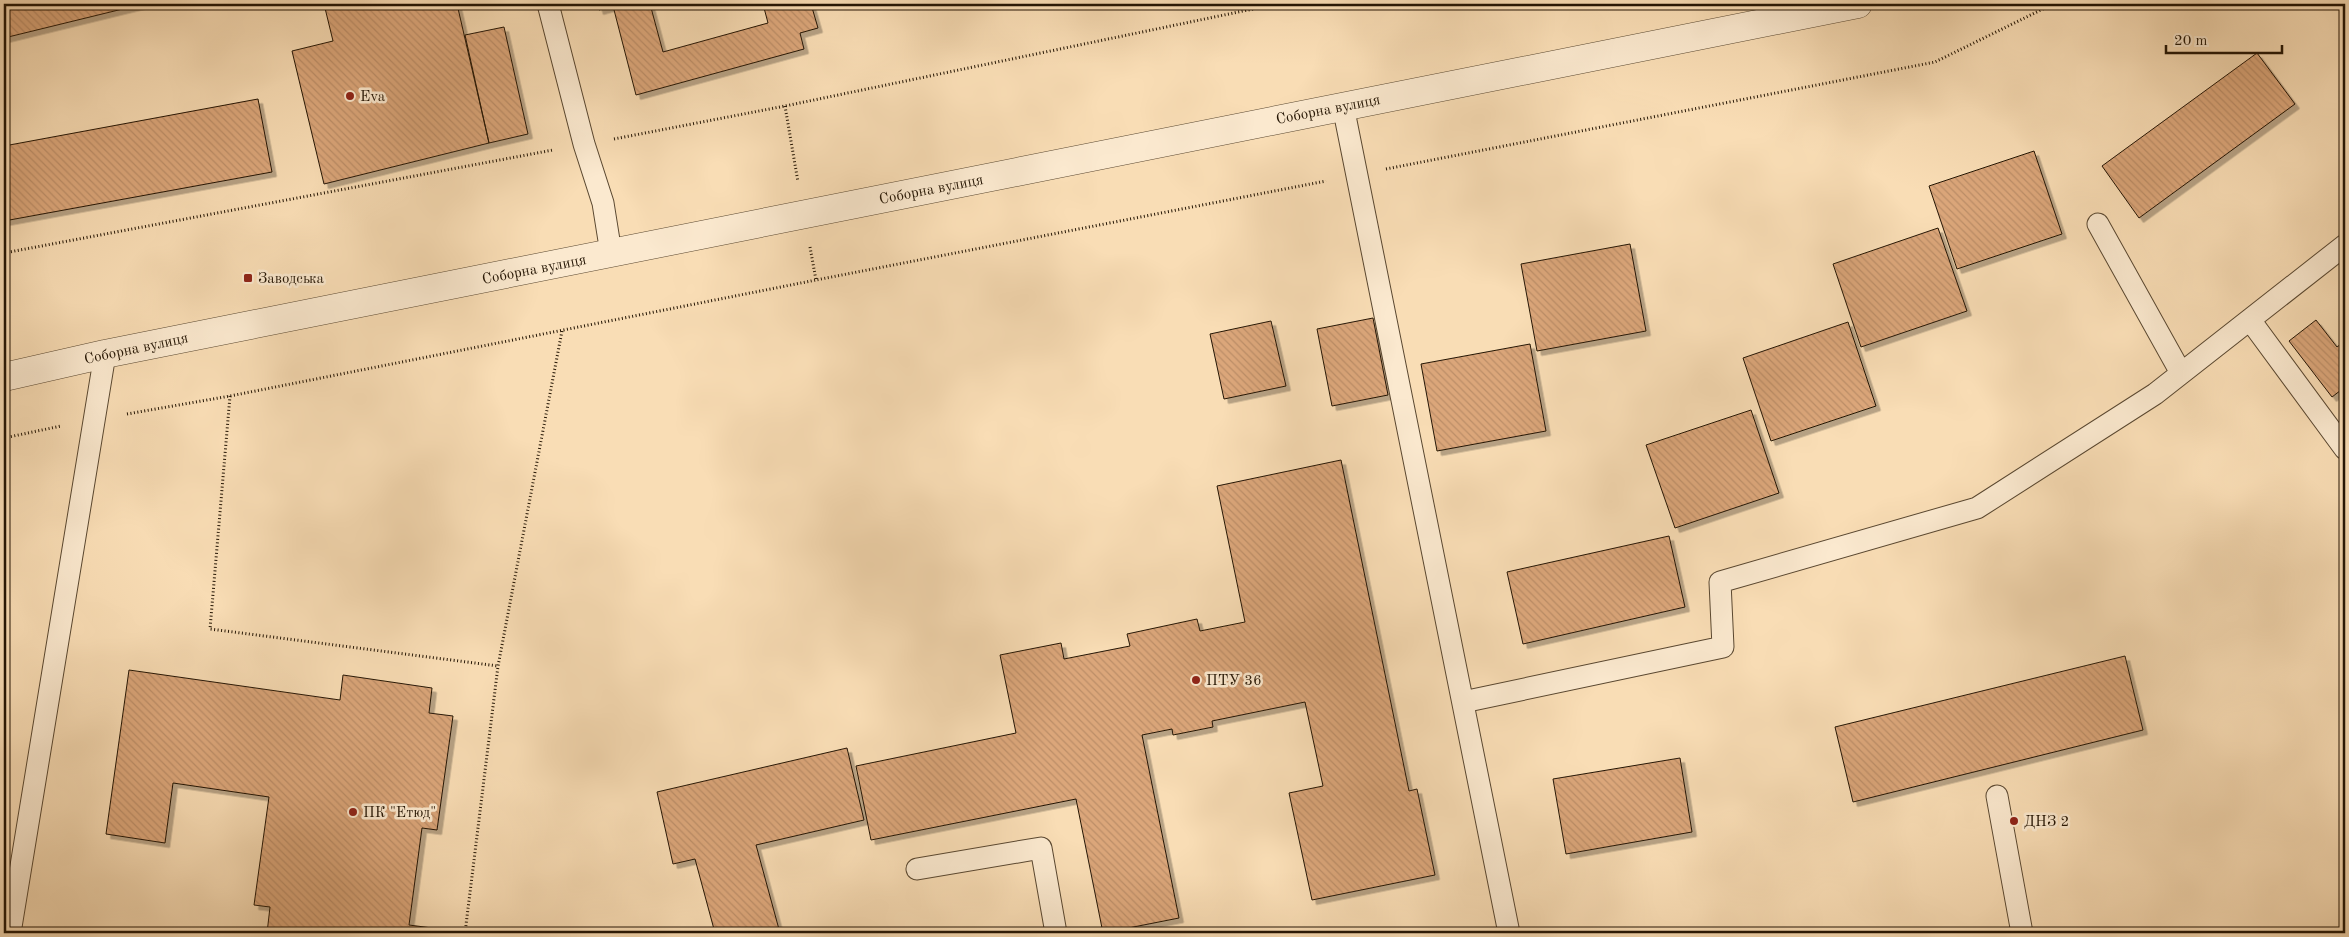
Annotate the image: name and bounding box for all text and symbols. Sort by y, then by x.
scale bar [2166,22,2283,54]
text: 20 m [2174,34,2208,49]
marker: Eva [344,90,356,102]
place label: Eva [360,90,386,105]
street label: Соборна вулиця [1275,93,1382,128]
street label: Соборна вулиця [878,173,985,208]
street label: Соборна вулиця [481,253,588,288]
marker: Заводська [242,272,254,284]
place label: Заводська [258,272,325,287]
street label: Соборна вулиця [83,331,190,368]
marker: ПТУ 36 [1190,674,1202,686]
place label: ПТУ 36 [1206,674,1262,689]
marker: ПК "Етюд" [347,806,359,818]
place label: ПК "Етюд" [363,806,436,821]
marker: ДНЗ 2 [2008,815,2020,827]
place label: ДНЗ 2 [2024,815,2069,830]

